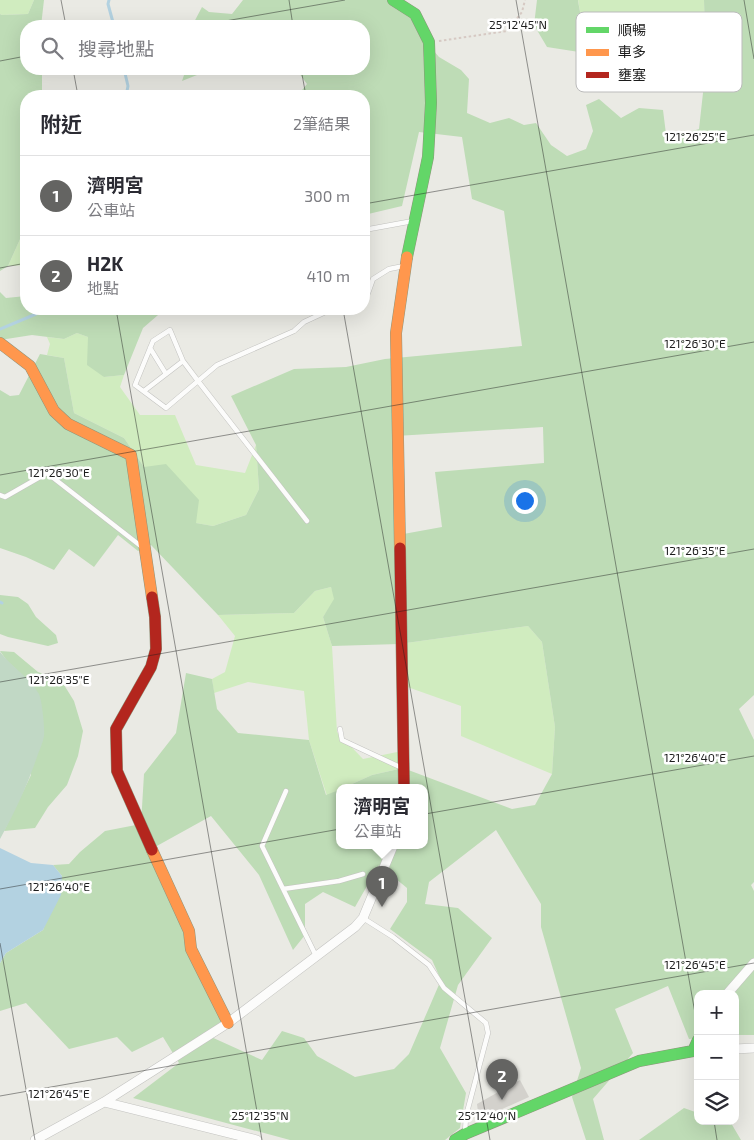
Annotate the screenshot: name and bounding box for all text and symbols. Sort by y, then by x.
legend [576,12,742,92]
text: 25°12'45"N [489,17,547,31]
search box [20,20,370,75]
text: 順暢 [618,21,646,38]
icon: search [38,34,66,62]
text: 搜尋地點 [78,37,154,60]
text: 車多 [618,43,646,60]
text: 壅塞 [618,66,646,83]
text: 附近 [40,111,82,136]
text: 2筆結果 [293,114,350,133]
text: 121°26'25"E [665,129,726,143]
text: 濟明宮 [87,173,144,196]
text: 1 [53,186,59,205]
text: 300 m [304,186,350,205]
text: 公車站 [87,200,135,219]
text: H2K [87,252,123,275]
text: 2 [51,266,61,285]
text: 410 m [307,266,350,285]
text: 地點 [87,278,119,297]
text: 121°26'30"E [664,336,726,350]
text: 121°26'30"E [28,465,90,479]
your location [512,488,538,514]
text: 121°26'35"E [665,543,726,557]
text: 121°26'35"E [29,672,90,686]
text: 121°26'40"E [664,750,726,764]
popup [336,784,428,849]
text: 濟明宮 [353,794,411,817]
text: 公車站 [353,821,402,840]
pin: 1 [366,866,398,907]
text: 121°26'40"E [28,879,90,893]
text: 121°26'45"E [664,957,726,971]
map controls [694,990,739,1125]
button: + [694,990,739,1035]
button: − [694,1035,739,1080]
pin: 2 [486,1059,518,1100]
button: layers [694,1080,739,1125]
text: 121°26'45"E [28,1086,90,1100]
text: 25°12'35"N [231,1108,289,1122]
text: 25°12'40"N [458,1108,516,1122]

